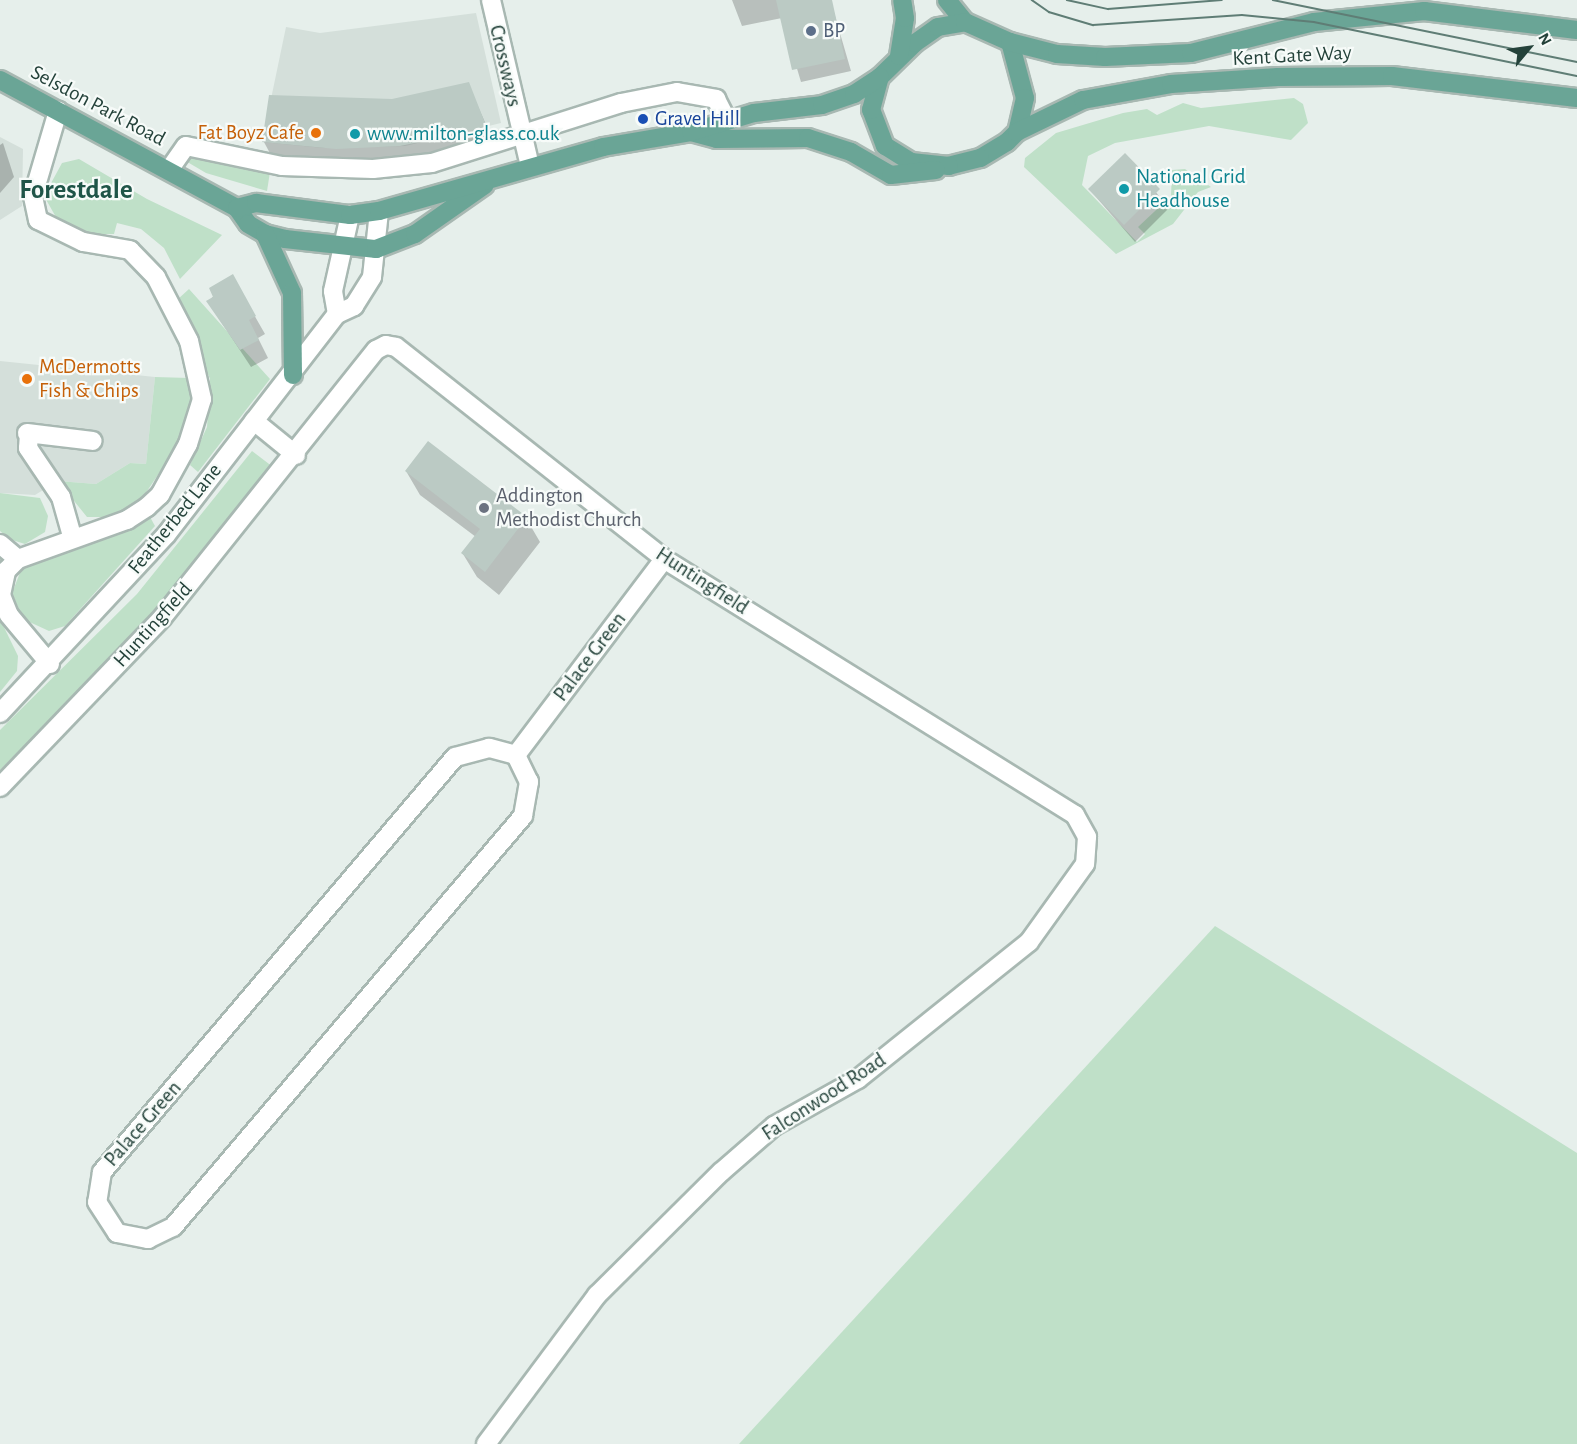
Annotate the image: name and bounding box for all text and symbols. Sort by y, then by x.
place label: BP [823,18,845,44]
north arrow [1499,18,1559,78]
street label: Crossways [483,23,527,109]
marker: BP [804,24,818,38]
text: N [1535,31,1554,48]
street label: Kent Gate Way [1232,40,1352,72]
street label: Selsdon Park Road [26,60,170,152]
place label: Gravel Hill [655,106,740,132]
marker: Gravel Hill [636,112,650,126]
place label: Fat Boyz Cafe [197,120,304,146]
place label: www.milton-glass.co.uk [367,121,559,147]
marker: Fat Boyz Cafe [309,126,323,140]
marker: www.milton-glass.co.uk [348,127,362,141]
place label: National Grid Headhouse [1136,164,1246,214]
district label: Forestdale [19,174,133,206]
marker: National Grid Headhouse [1117,182,1131,196]
place label: McDermotts Fish & Chips [39,354,141,404]
marker: McDermotts Fish & Chips [20,372,34,386]
street label: Featherbed Lane [123,458,227,580]
place label: Addington Methodist Church [496,483,642,533]
marker: Addington Methodist Church [477,501,491,515]
street label: Huntingfield [651,542,753,620]
street label: Huntingfield [108,577,198,673]
street label: Palace Green [548,607,632,707]
street label: Falconwood Road [757,1048,891,1146]
street label: Palace Green [99,1076,187,1172]

